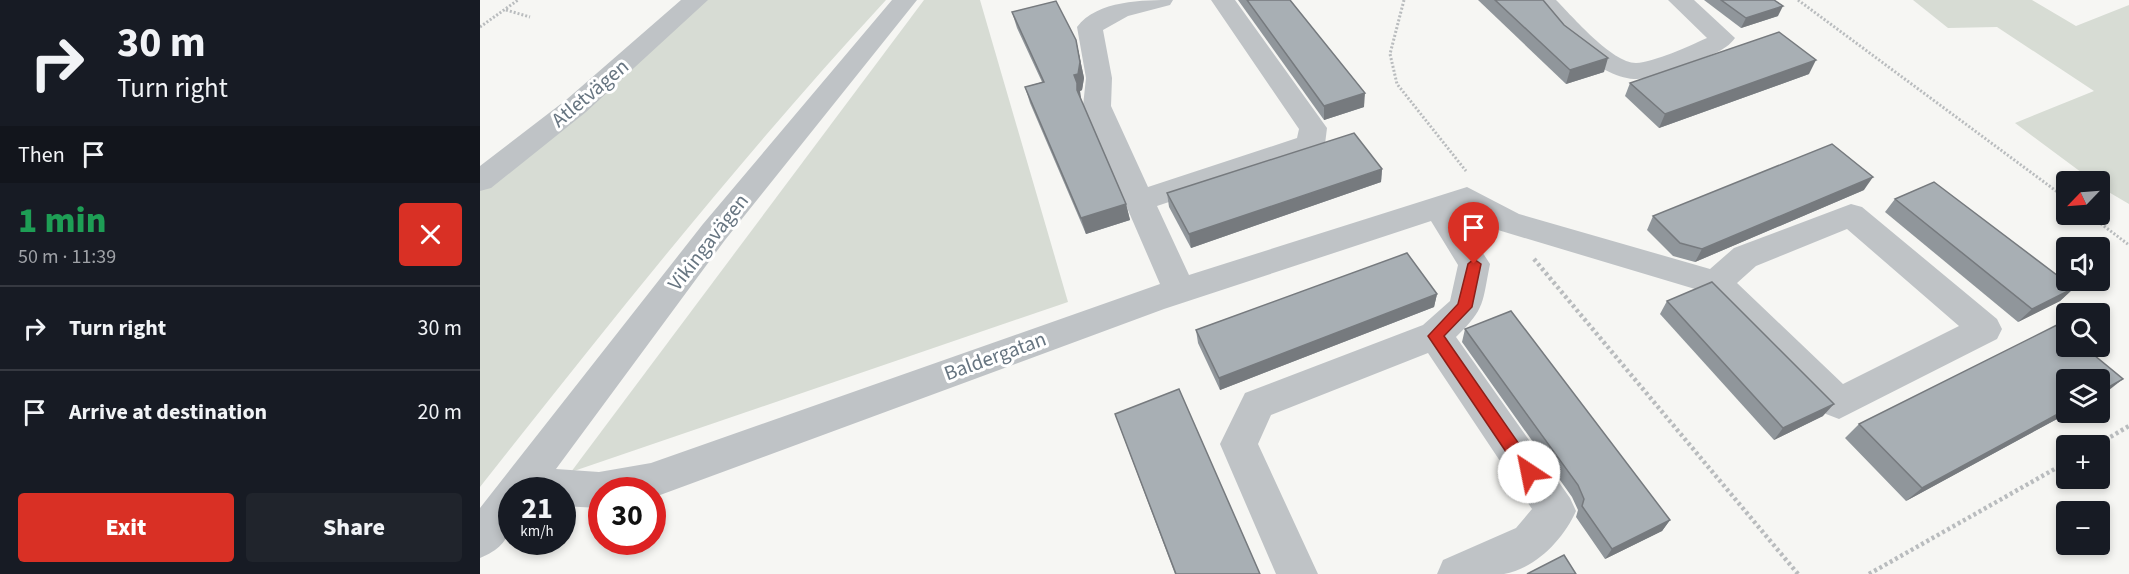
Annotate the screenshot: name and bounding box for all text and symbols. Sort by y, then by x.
text: 30 m [117,13,206,73]
icon: right [18,24,96,102]
street label: Atletvägen [545,52,635,134]
text: Turn right [117,69,228,108]
icon: arrive [77,138,110,171]
text: Then [18,139,65,171]
north arrow [2056,171,2110,225]
map controls [2056,171,2110,555]
street label: Vikingavägen [660,187,756,297]
text: 1 min [18,195,106,246]
pin [1448,202,1499,264]
button: close [399,203,462,266]
icon: arrive [1457,211,1490,244]
button: sound [2056,237,2110,291]
text: 50 m · 11:39 [18,243,116,271]
button: search [2056,303,2110,357]
icon: right [18,312,51,345]
text: Turn right [69,312,166,344]
text: 30 m [417,312,462,344]
street label: Baldergatan [940,324,1050,388]
button: layers [2056,369,2110,423]
icon: arrive [18,396,51,429]
text: Arrive at destination [69,396,267,428]
text: 20 m [417,396,462,428]
button: + [2056,435,2110,489]
position arrow [1497,440,1561,504]
speed limit sign: 30 [588,477,666,555]
text: 21 [521,487,553,530]
button: Exit [18,493,234,562]
button: Share [246,493,462,562]
button: − [2056,501,2110,555]
text: km/h [520,521,554,542]

